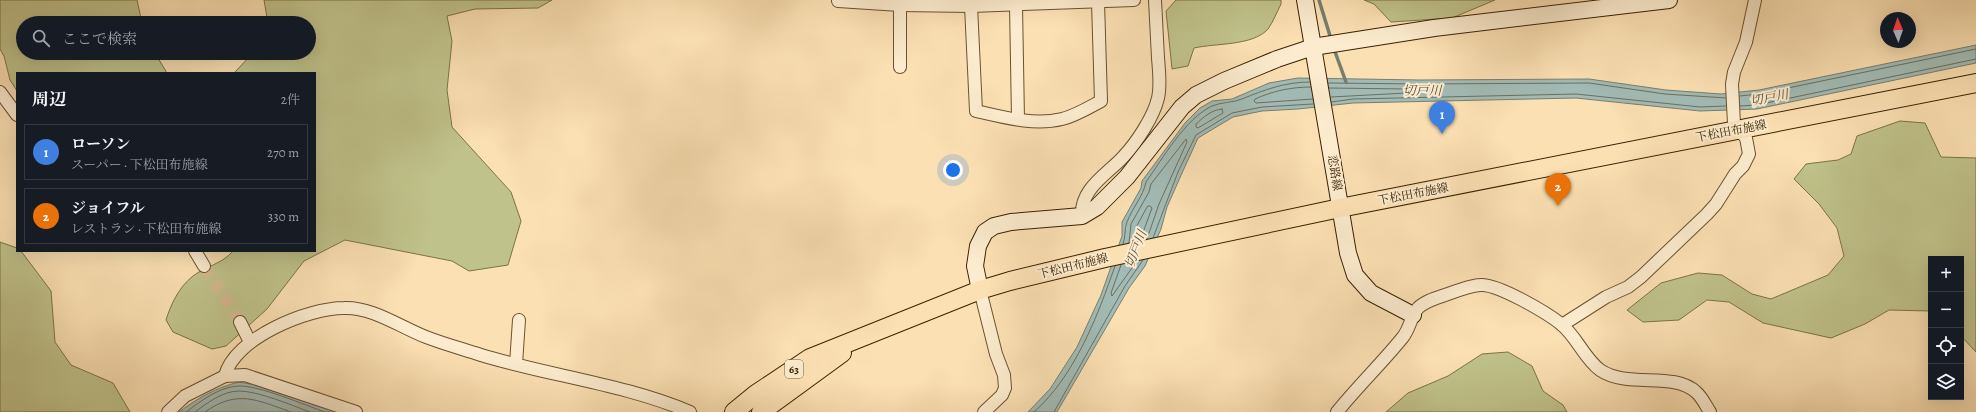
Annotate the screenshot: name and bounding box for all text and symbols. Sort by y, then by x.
north arrow [1880,12,1916,48]
search box [16,16,316,60]
icon: search [30,27,52,49]
text: ここで検索 [62,29,137,49]
water label: 切戸川 [1402,82,1443,99]
water label: 切戸川 [1748,85,1792,110]
text: 周辺 [32,88,66,111]
text: 2件 [281,91,300,108]
pin: 1 [1429,101,1455,134]
street label: 下松田布施線 [1694,116,1768,146]
text: ローソン [71,134,130,154]
text: 1 [44,144,48,161]
text: 270 m [267,144,299,161]
street label: 恋路線 [1324,154,1346,192]
text: スーパー · 下松田布施線 [71,156,207,173]
your location [943,160,963,180]
pin: 2 [1545,173,1571,206]
street label: 下松田布施線 [1376,179,1450,209]
text: ジョイフル [71,198,145,218]
text: 2 [43,208,49,225]
text: 330 m [268,208,299,225]
text: レストラン · 下松田布施線 [71,220,221,237]
water label: 切戸川 [1121,226,1151,270]
street label: 下松田布施線 [1036,250,1110,282]
map controls [1928,256,1964,400]
button: + [1928,256,1964,292]
button: − [1928,292,1964,328]
button: locate [1928,328,1964,364]
road number: 63 [785,360,803,378]
button: layers [1928,364,1964,400]

